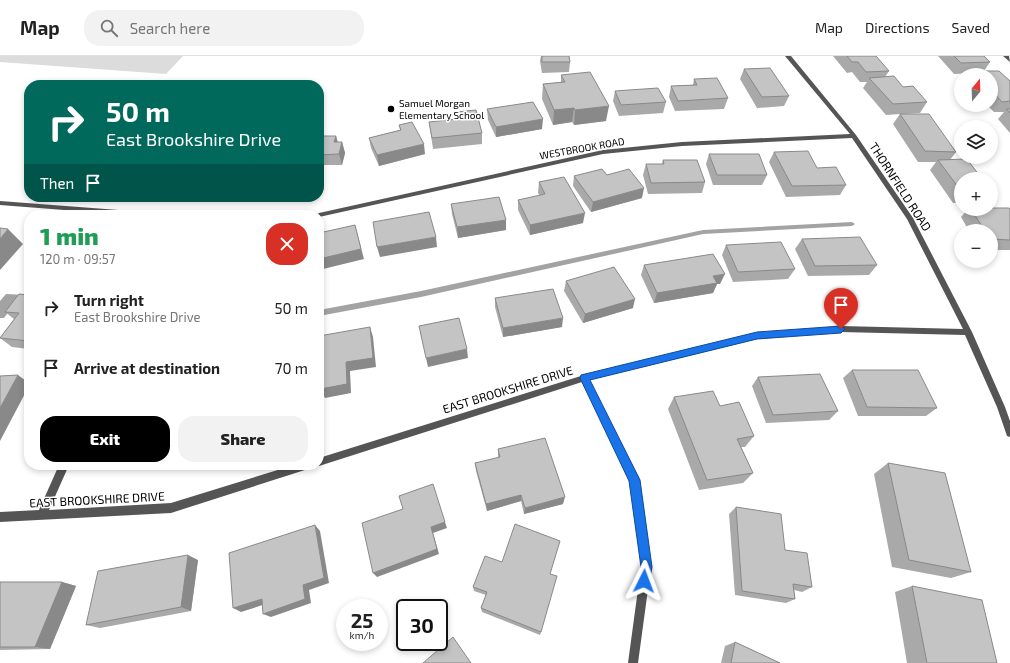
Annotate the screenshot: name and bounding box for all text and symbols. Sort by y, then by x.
search box [84,10,364,46]
text: Map [20,16,60,39]
icon: search [98,17,120,39]
text: Search here [130,19,210,37]
text: Map [815,19,843,36]
text: Directions [865,19,930,36]
text: Saved [952,19,990,36]
north arrow [954,68,998,112]
map controls [954,68,998,268]
text: 50 m [106,94,170,128]
icon: right [40,96,92,148]
place label: Samuel Morgan Elementary School [399,97,484,121]
marker: Samuel Morgan Elementary School [386,104,396,114]
button: layers [954,120,998,164]
text: East Brookshire Drive [106,128,281,150]
street label: WESTBROOK ROAD [539,135,626,161]
street label: THORNFIELD ROAD [867,140,935,233]
icon: arrive [82,172,104,194]
button: + [954,172,998,216]
text: Then [40,174,74,192]
text: 1 min [40,221,99,250]
button: close [266,223,308,265]
button: − [954,224,998,268]
text: 120 m · 09:57 [40,251,115,267]
pin [824,288,858,329]
text: Turn right [74,291,144,309]
icon: arrive [830,294,852,316]
icon: right [40,297,62,319]
text: 50 m [274,299,308,317]
text: East Brookshire Drive [74,309,201,325]
icon: arrive [40,357,62,379]
text: Arrive at destination [74,359,220,377]
text: 70 m [275,359,308,377]
street label: EAST BROOKSHIRE DRIVE [441,362,575,416]
button: Exit [40,416,170,462]
button: Share [178,416,308,462]
street label: EAST BROOKSHIRE DRIVE [29,488,165,510]
position arrow [623,560,665,602]
speed limit sign: 30 [396,599,448,651]
text: 25 [351,608,373,632]
text: km/h [350,629,374,641]

